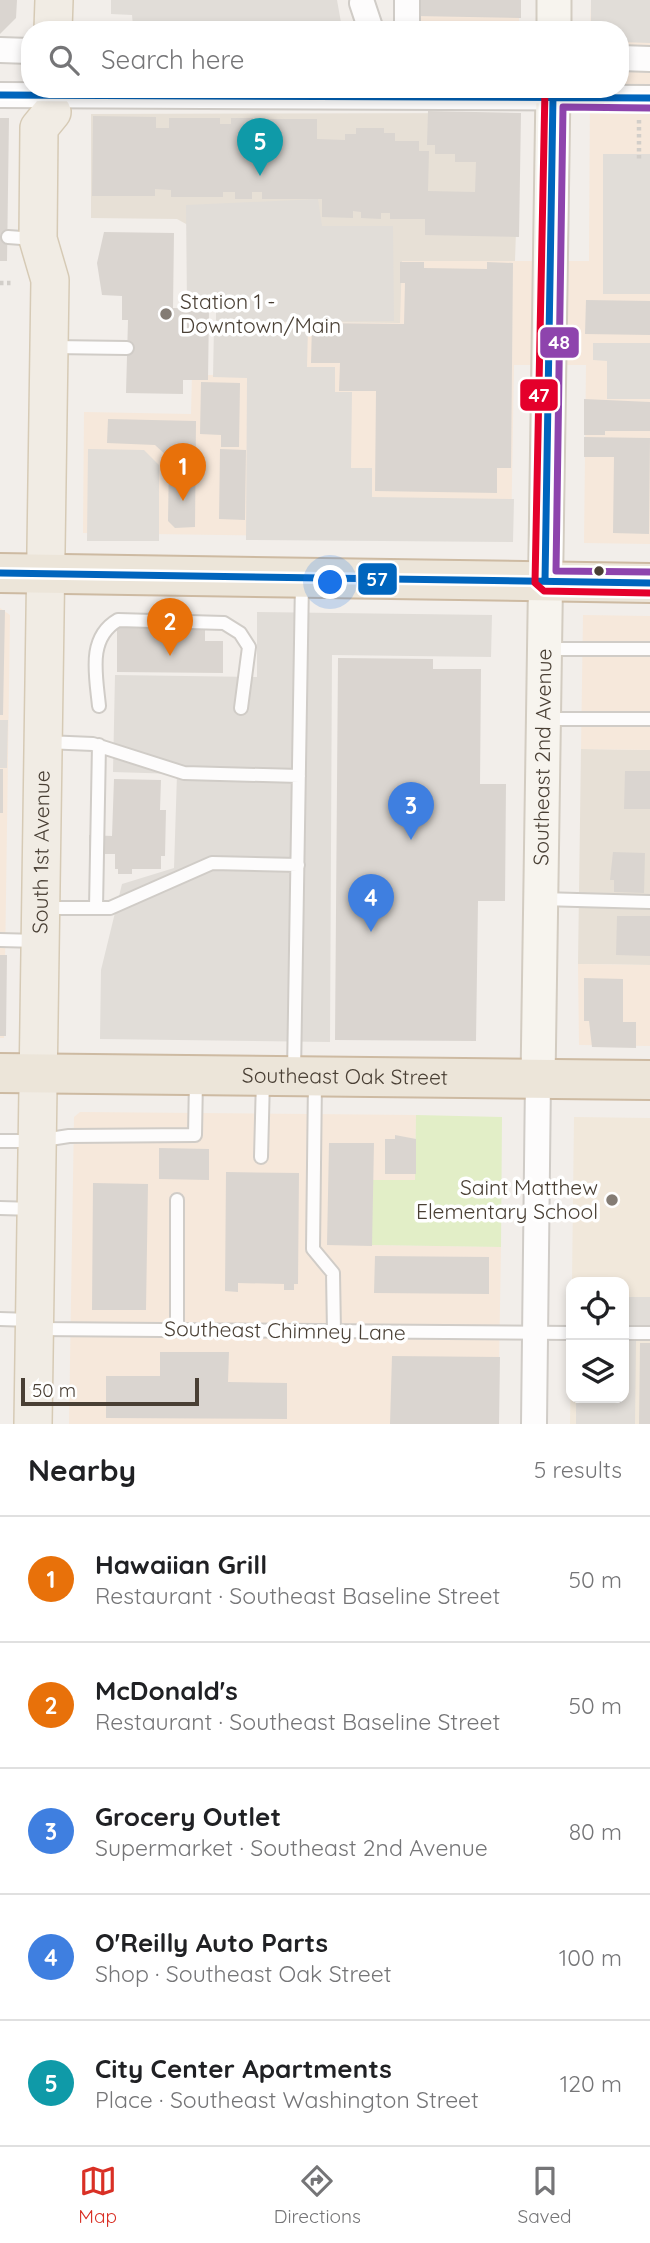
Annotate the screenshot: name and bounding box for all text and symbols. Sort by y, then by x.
search box [21,21,629,98]
icon: search [45,41,83,79]
text: Search here [101,43,245,76]
pin: 5 [237,118,283,176]
place label: Station 1 - Downtown/Main [180,288,341,338]
marker: Station 1 - Downtown/Main [158,306,174,322]
line badge: 48 [539,326,580,359]
text: 48 [548,330,570,354]
line badge: 47 [519,378,559,412]
text: 47 [528,383,550,407]
pin: 1 [160,443,206,501]
line badge: 57 [357,562,398,596]
unlabelled marker [592,564,606,578]
your location [313,565,347,599]
text: 57 [366,567,388,591]
pin: 2 [147,598,193,656]
street label: Southeast 2nd Avenue [527,648,557,866]
street label: South 1st Avenue [26,770,55,934]
pin: 3 [388,782,434,840]
pin: 4 [348,874,394,932]
street label: Southeast Oak Street [242,1062,448,1090]
place label: Saint Matthew Elementary School [416,1174,598,1224]
marker: Saint Matthew Elementary School [604,1192,620,1208]
map controls [566,1277,629,1403]
button: locate [566,1277,629,1340]
street label: Southeast Chimney Lane [164,1315,406,1345]
button: layers [566,1340,629,1403]
scale bar [21,1375,200,1407]
text: 50 m [32,1378,76,1402]
text: Nearby [28,1451,136,1489]
text: 5 results [534,1455,622,1484]
text: Hawaiian Grill [95,1548,267,1581]
text: 1 [47,1565,55,1594]
text: 50 m [569,1565,622,1594]
text: Restaurant · Southeast Baseline Street [95,1581,500,1610]
text: McDonald's [95,1674,238,1707]
text: 2 [44,1691,58,1720]
text: 50 m [569,1691,622,1720]
text: Restaurant · Southeast Baseline Street [95,1707,500,1736]
text: Grocery Outlet [95,1800,281,1833]
text: 3 [45,1817,57,1846]
text: 80 m [569,1817,622,1846]
text: Supermarket · Southeast 2nd Avenue [95,1833,488,1862]
text: O'Reilly Auto Parts [95,1926,328,1959]
text: 4 [44,1943,58,1972]
text: 100 m [559,1943,622,1972]
text: Shop · Southeast Oak Street [95,1959,392,1988]
text: City Center Apartments [95,2052,392,2085]
text: 5 [44,2069,58,2098]
text: 120 m [560,2069,622,2098]
text: Place · Southeast Washington Street [95,2085,479,2114]
tab: Map [78,2162,117,2228]
tab: Directions [274,2162,361,2228]
tab: Saved [517,2162,572,2228]

